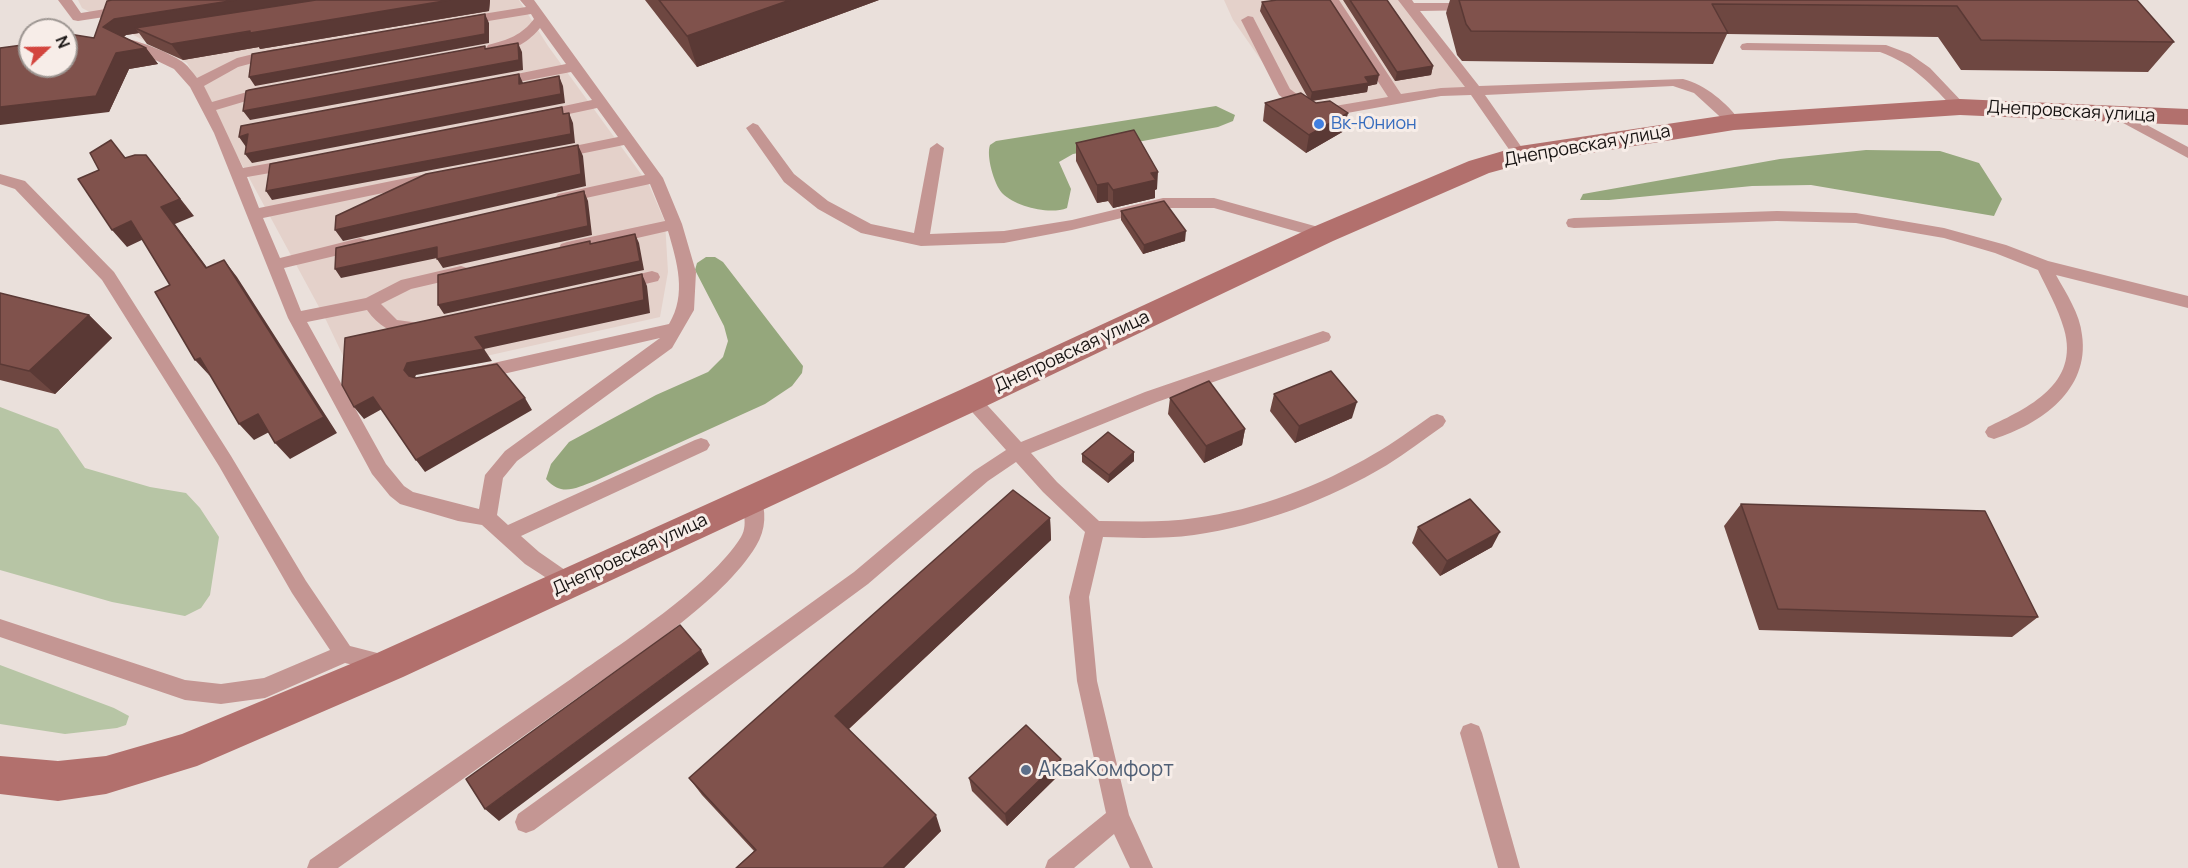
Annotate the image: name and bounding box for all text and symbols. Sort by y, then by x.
north arrow [18,18,78,78]
text: N [50,33,75,51]
street label: Днепровская улица [1986,97,2156,127]
place label: Вк-Юнион [1331,113,1417,135]
marker: Вк-Юнион [1312,117,1326,131]
street label: Днепровская улица [1502,121,1672,171]
street label: Днепровская улица [991,307,1153,397]
street label: Днепровская улица [549,510,711,600]
place label: АкваКомфорт [1038,757,1174,783]
marker: АкваКомфорт [1019,763,1033,777]

